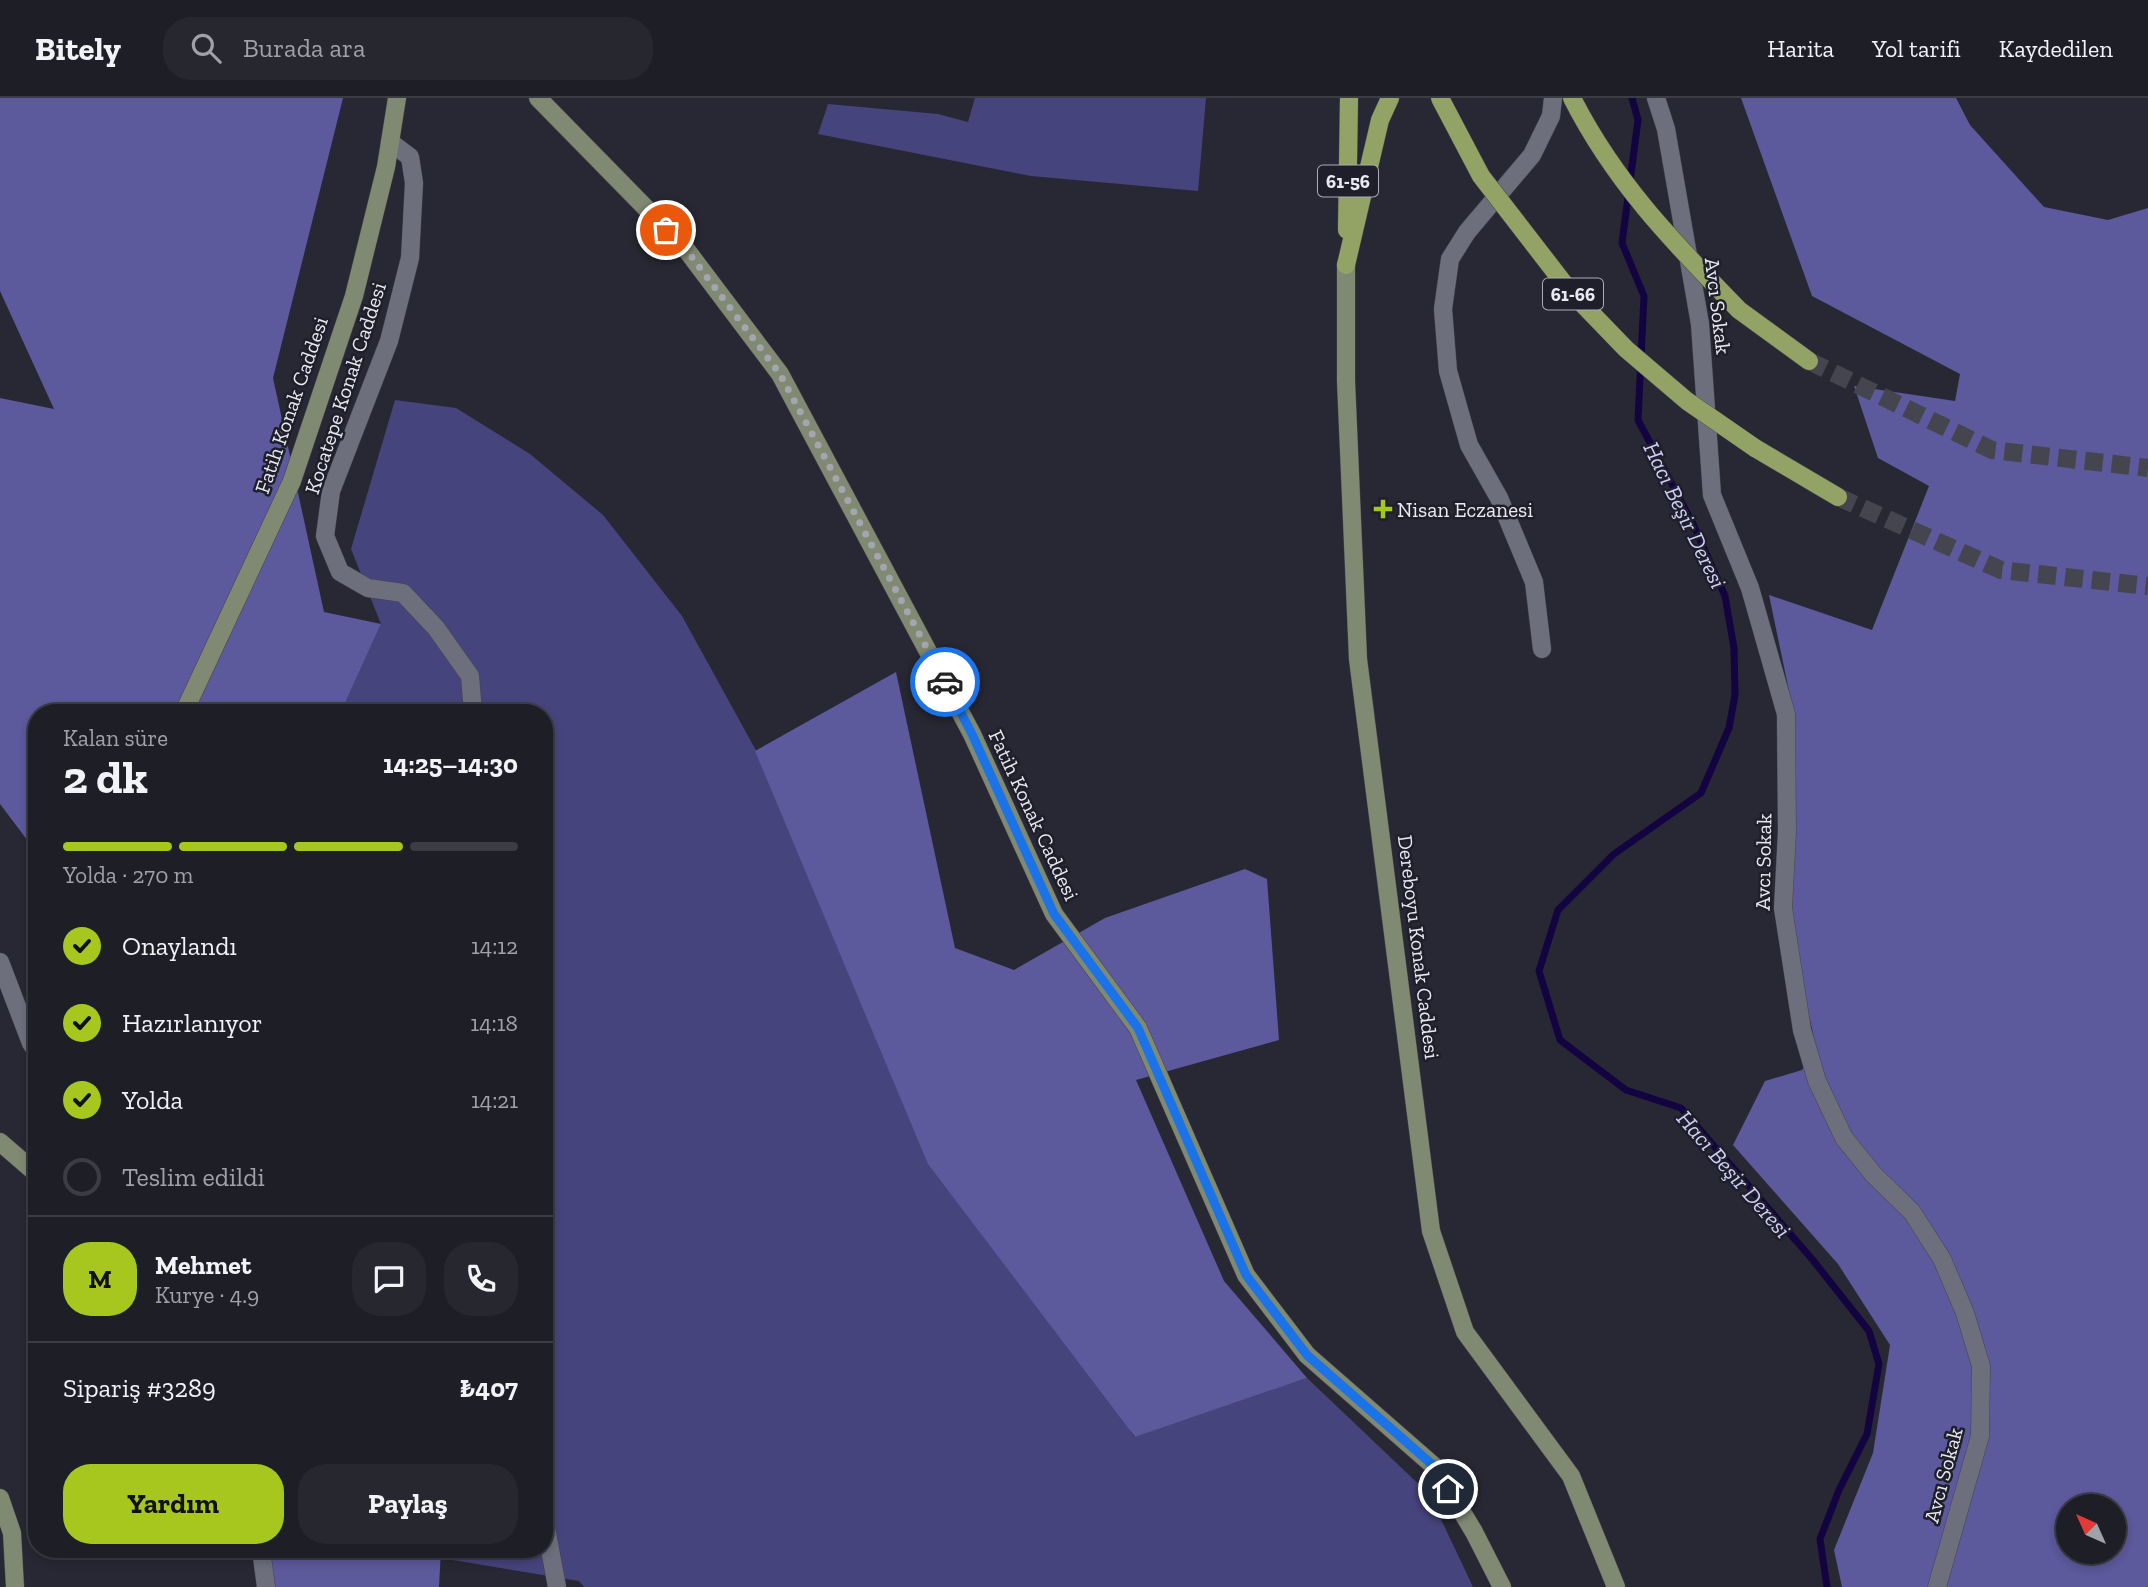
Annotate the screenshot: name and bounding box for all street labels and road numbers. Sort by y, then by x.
road number: 61-56 [1318,166,1378,197]
street label: Avcı Sokak [1700,256,1736,356]
road number: 61-66 [1543,278,1603,310]
street label: Kocatepe Konak Caddesi [299,279,391,497]
street label: Fatih Konak Caddesi [249,313,333,497]
street label: Fatih Konak Caddesi [984,726,1084,904]
street label: Avcı Sokak [1750,813,1776,911]
street label: Dereboyu Konak Caddesi [1393,833,1445,1061]
street label: Avcı Sokak [1918,1425,1968,1525]

